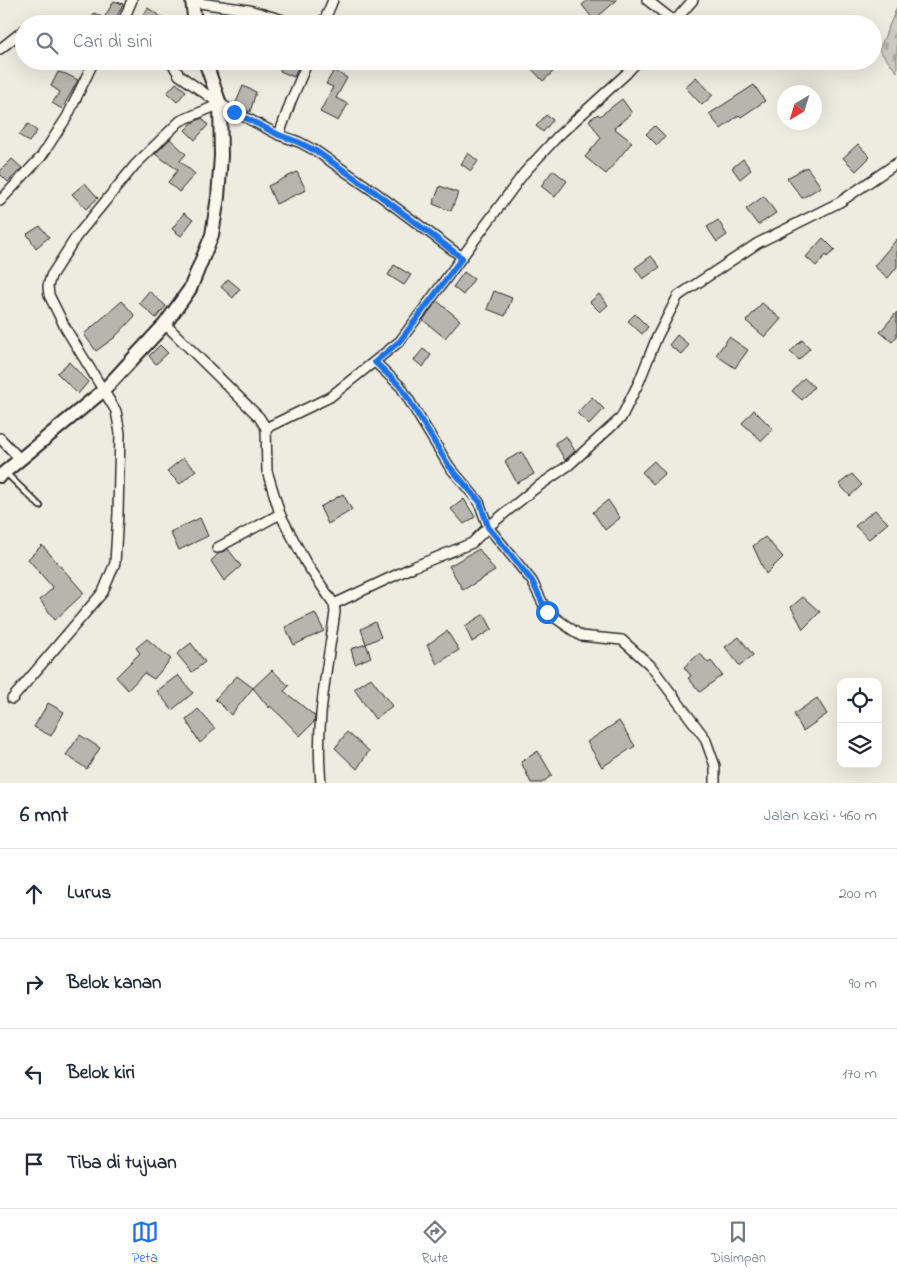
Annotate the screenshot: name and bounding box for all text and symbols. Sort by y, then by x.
search box [15,15,882,70]
icon: search [33,29,61,57]
text: Cari di sini [73,29,152,56]
north arrow [777,85,822,130]
route end [223,101,246,124]
route start [536,601,559,624]
map controls [837,678,882,768]
button: locate [837,678,882,723]
button: layers [837,723,882,768]
text: 6 mnt [20,801,68,831]
text: Jalan kaki · 460 m [763,804,877,828]
icon: ahead [20,880,48,908]
text: Lurus [67,880,111,907]
text: 200 m [839,882,877,906]
icon: right [20,970,48,998]
text: Belok kanan [67,970,161,997]
text: 90 m [849,972,877,996]
icon: left [20,1060,48,1088]
text: Belok kiri [67,1060,135,1087]
text: 170 m [842,1062,877,1086]
icon: arrive [20,1150,48,1178]
text: Tiba di tujuan [67,1150,177,1177]
tab: Peta [131,1218,159,1269]
tab: Rute [421,1218,449,1269]
tab: Disimpan [711,1218,766,1269]

